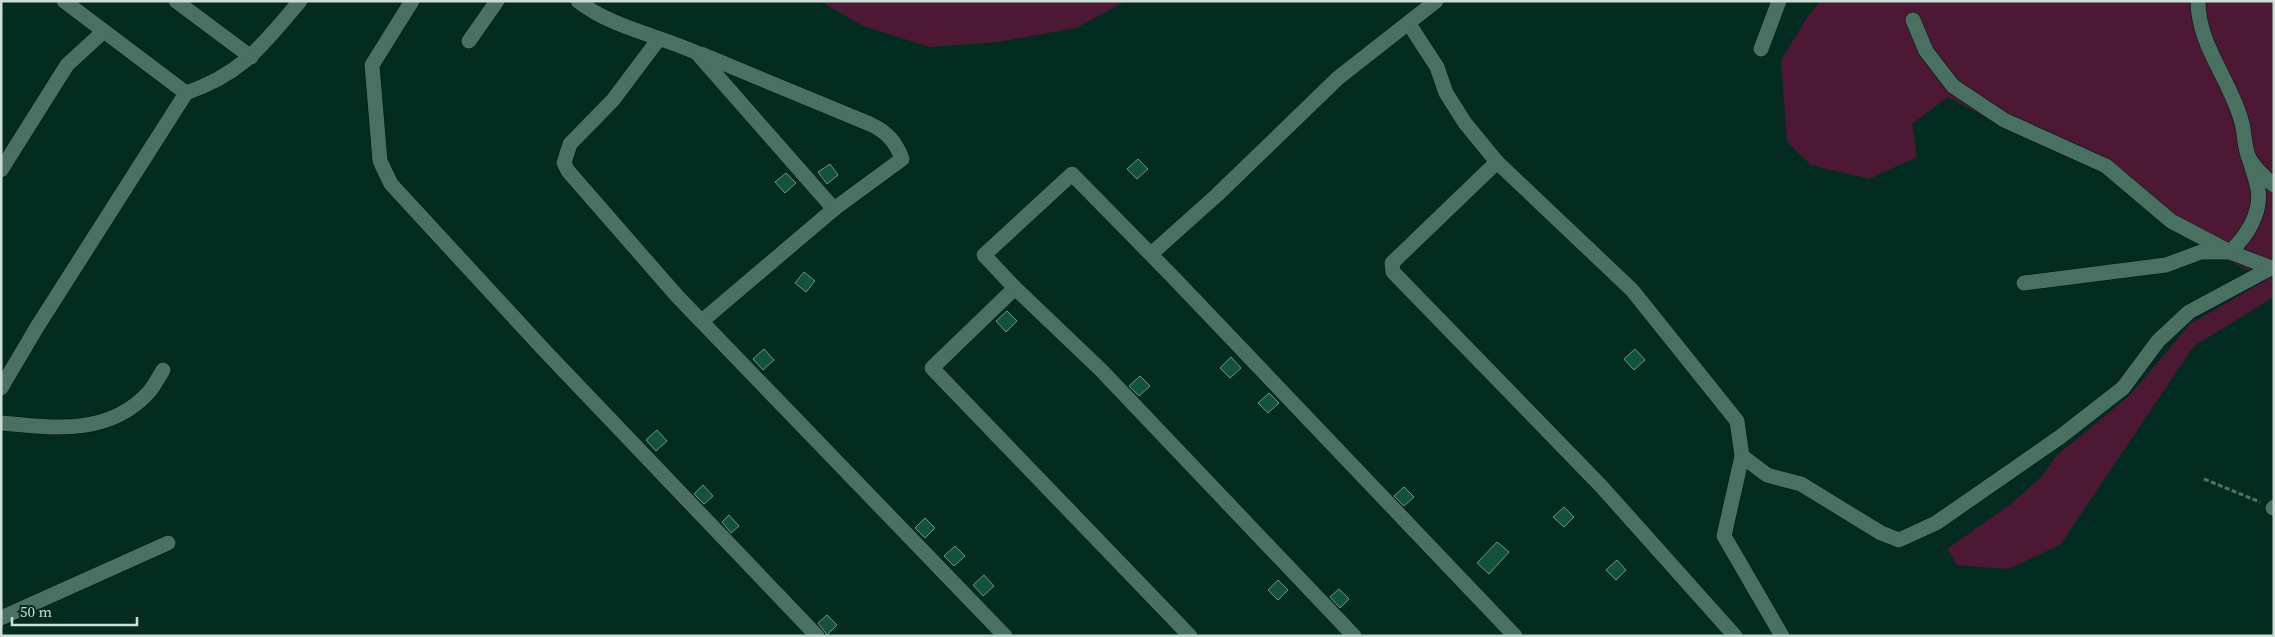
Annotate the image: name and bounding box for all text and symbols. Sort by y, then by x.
scale bar [12,594,138,626]
text: 50 m [20,601,52,622]

